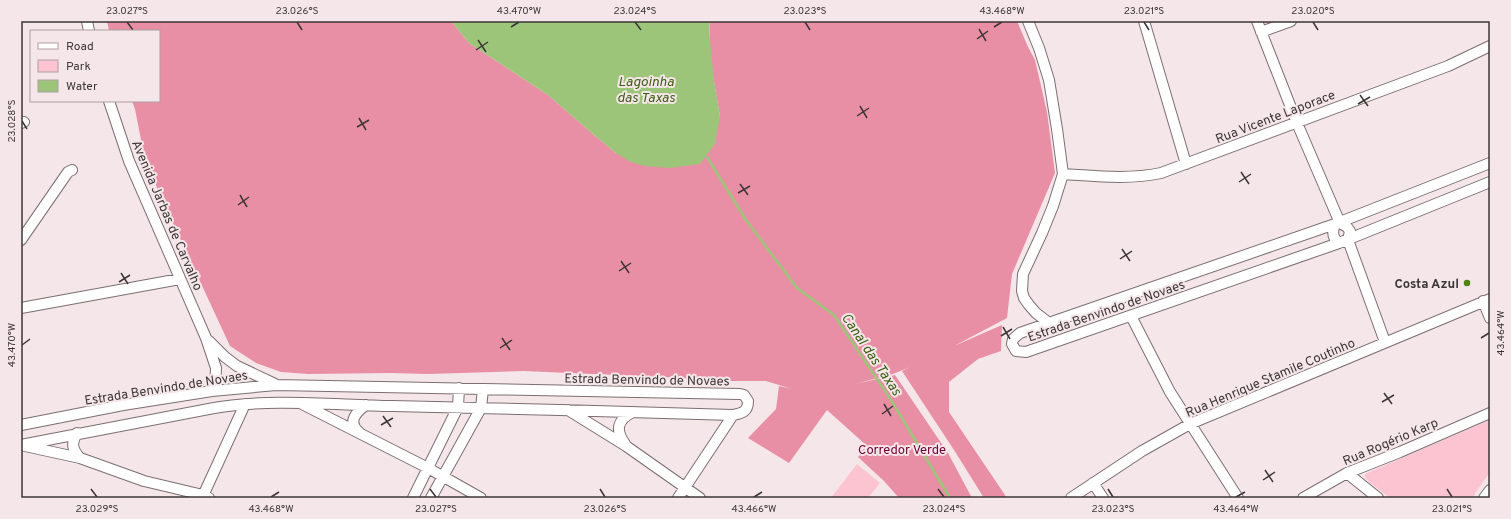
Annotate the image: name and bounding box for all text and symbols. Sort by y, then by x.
text: 23.027°S [106,5,148,18]
text: 23.026°S [276,5,318,18]
text: 43.470°W [497,5,541,18]
text: 23.024°S [613,5,657,18]
text: 23.023°S [784,5,826,18]
text: 43.468°W [979,5,1025,18]
text: 23.021°S [1124,5,1164,18]
text: 23.020°S [1291,5,1335,18]
legend [30,30,160,102]
text: Road [66,39,94,55]
text: Park [66,59,91,75]
water label: Lagoinha das Taxas [617,74,676,107]
text: Water [66,79,98,95]
street label: Rua Vicente Laporace [1214,88,1338,148]
text: 23.028°S [6,99,19,143]
street label: Avenida Jarbas de Carvalho [127,138,205,293]
street label: Estrada Benvindo de Novaes [1026,277,1187,346]
place label: Costa Azul [1394,277,1459,293]
marker: Costa Azul [1462,278,1472,288]
water label: Canal das Taxas [837,310,905,400]
text: 43.464°W [1495,310,1508,356]
text: 43.470°W [6,323,19,367]
street label: Rua Henrique Stamile Coutinho [1184,336,1358,422]
street label: Estrada Benvindo de Novaes [83,368,249,410]
street label: Estrada Benvindo de Novaes [564,372,730,390]
street label: Rua Rogério Karp [1341,416,1441,470]
park label: Corredor Verde [858,443,946,459]
text: 23.029°S [76,503,118,516]
text: 43.468°W [248,503,294,516]
text: 23.027°S [415,503,457,516]
text: 23.026°S [584,503,626,516]
text: 43.466°W [731,503,777,516]
text: 23.024°S [922,503,966,516]
text: 23.023°S [1092,503,1134,516]
text: 43.464°W [1213,503,1259,516]
text: 23.021°S [1432,503,1472,516]

